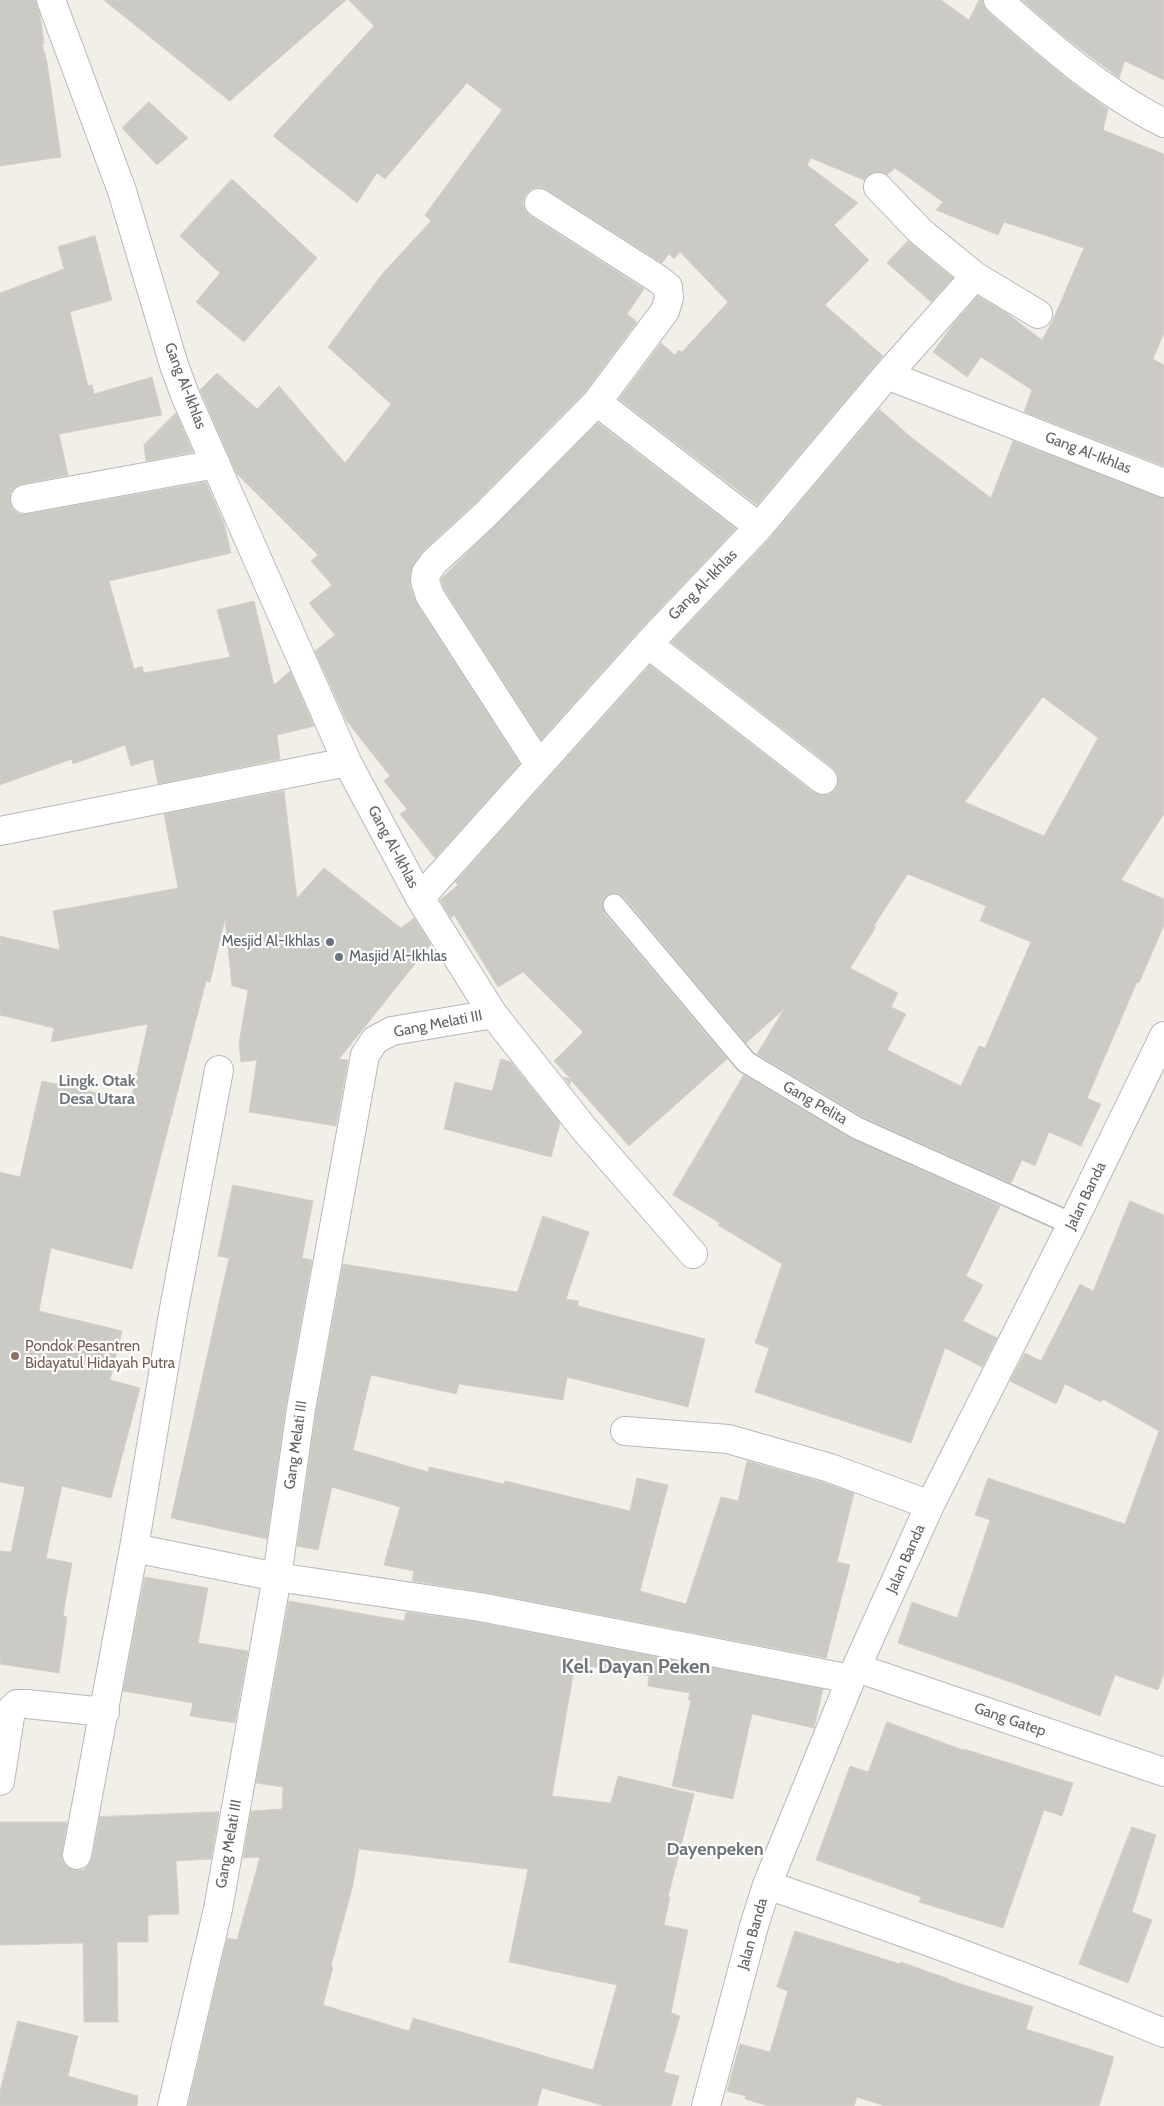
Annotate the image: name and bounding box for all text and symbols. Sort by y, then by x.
street label: Gang Al-Ikhlas [160,340,210,432]
street label: Gang Al-Ikhlas [1042,428,1134,478]
street label: Gang Al-Ikhlas [665,546,741,624]
street label: Gang Al-Ikhlas [364,803,422,891]
place label: Mesjid Al-Ikhlas [222,933,320,951]
marker: Mesjid Al-Ikhlas [324,936,336,948]
place label: Masjid Al-Ikhlas [349,948,447,966]
marker: Masjid Al-Ikhlas [333,951,345,963]
street label: Gang Melati III [392,1007,484,1041]
district label: Lingk. Otak Desa Utara [59,1071,135,1109]
street label: Gang Pelita [780,1077,850,1129]
street label: Jalan Banda [1062,1159,1110,1233]
place label: Pondok Pesantren Bidayatul Hidayah Putra [25,1338,175,1373]
marker: Pondok Pesantren Bidayatul Hidayah Putra [9,1350,21,1362]
street label: Gang Melati III [281,1399,311,1491]
street label: Jalan Banda [883,1522,929,1596]
district label: Kel. Dayan Peken [562,1655,710,1679]
street label: Gang Gatep [972,1699,1048,1741]
street label: Gang Melati III [212,1798,246,1890]
district label: Dayenpeken [666,1839,764,1861]
street label: Jalan Banda [734,1896,772,1972]

